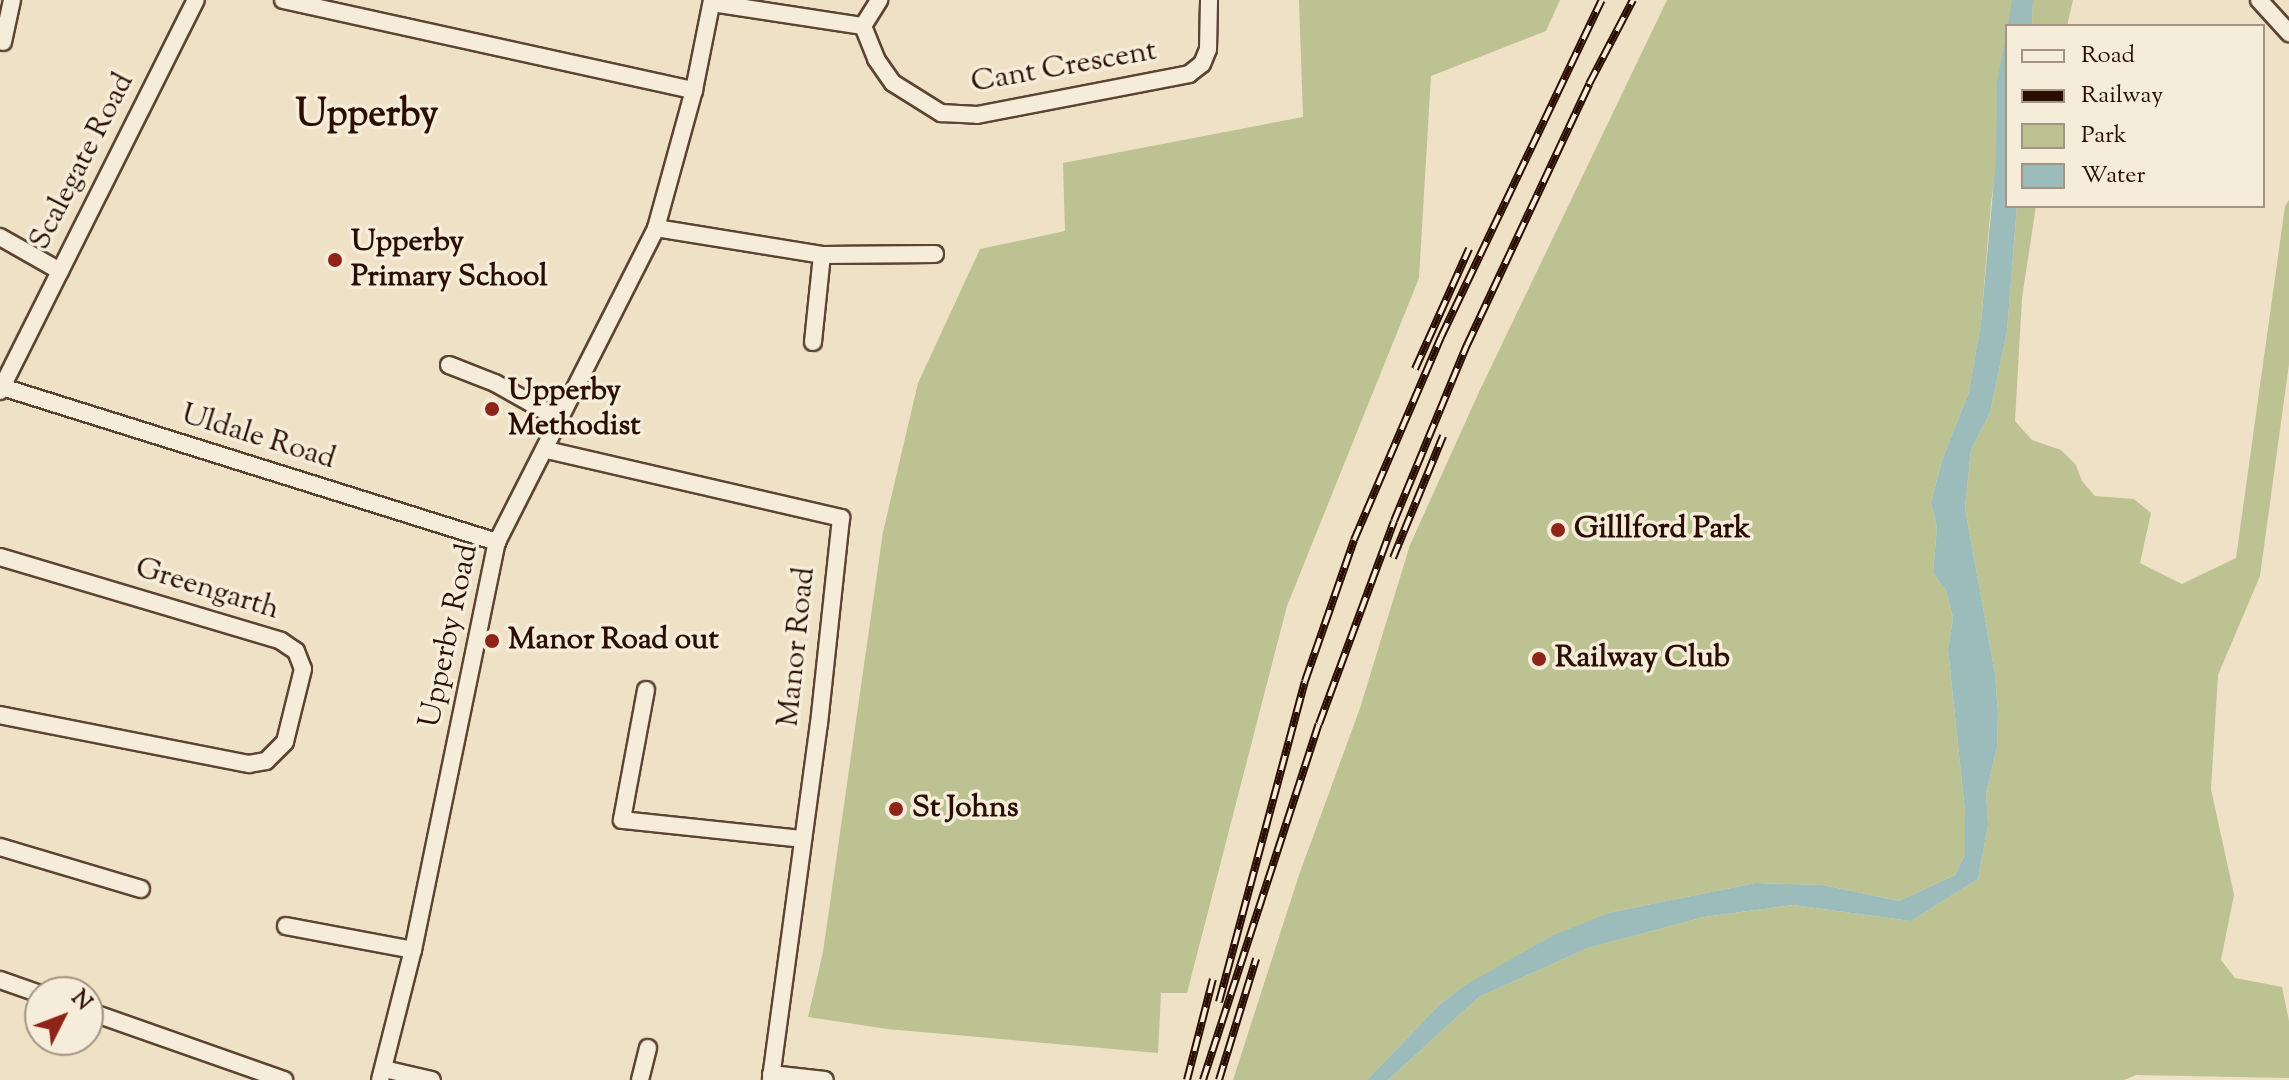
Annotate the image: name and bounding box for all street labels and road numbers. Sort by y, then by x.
street label: Cant Crescent [968,34,1160,102]
street label: Scalegate Road [23,68,143,256]
street label: Uldale Road [177,398,339,478]
street label: Upperby Road [413,541,487,731]
street label: Greengarth [131,551,283,629]
street label: Manor Road [772,565,824,729]

